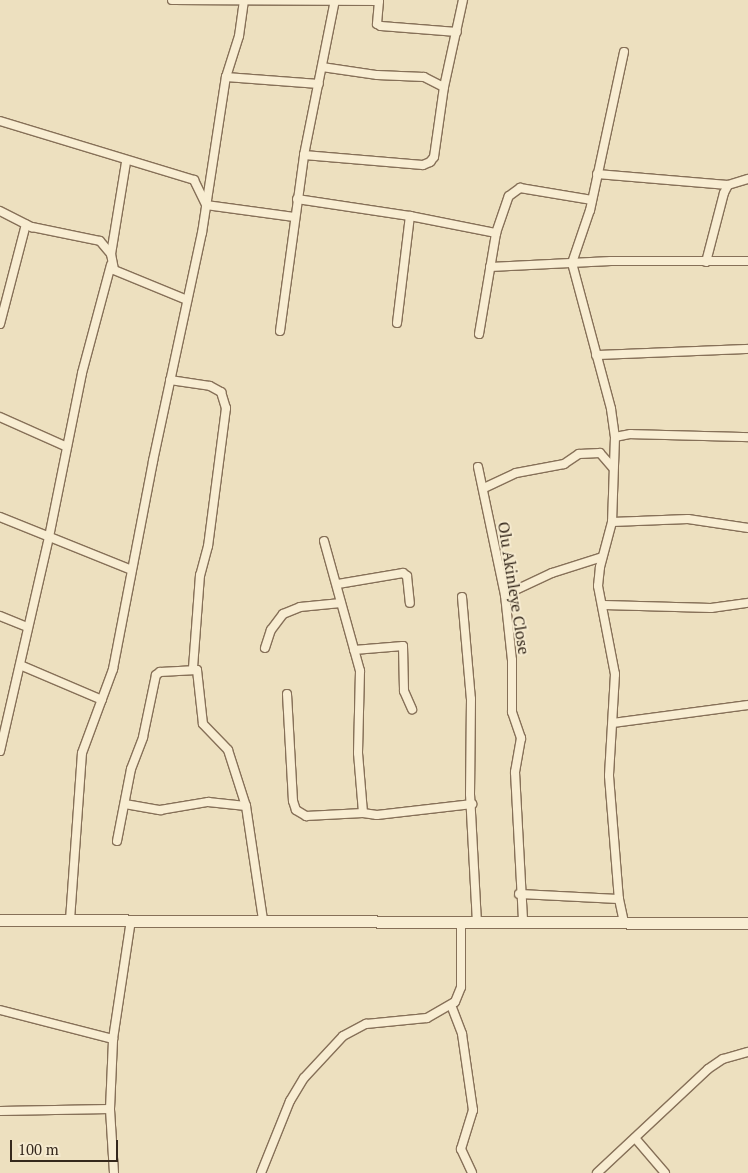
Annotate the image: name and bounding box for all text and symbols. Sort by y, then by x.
street label: Olu Akinleye Close [494,520,534,656]
scale bar [12,1130,120,1162]
text: 100 m [18,1139,59,1159]

